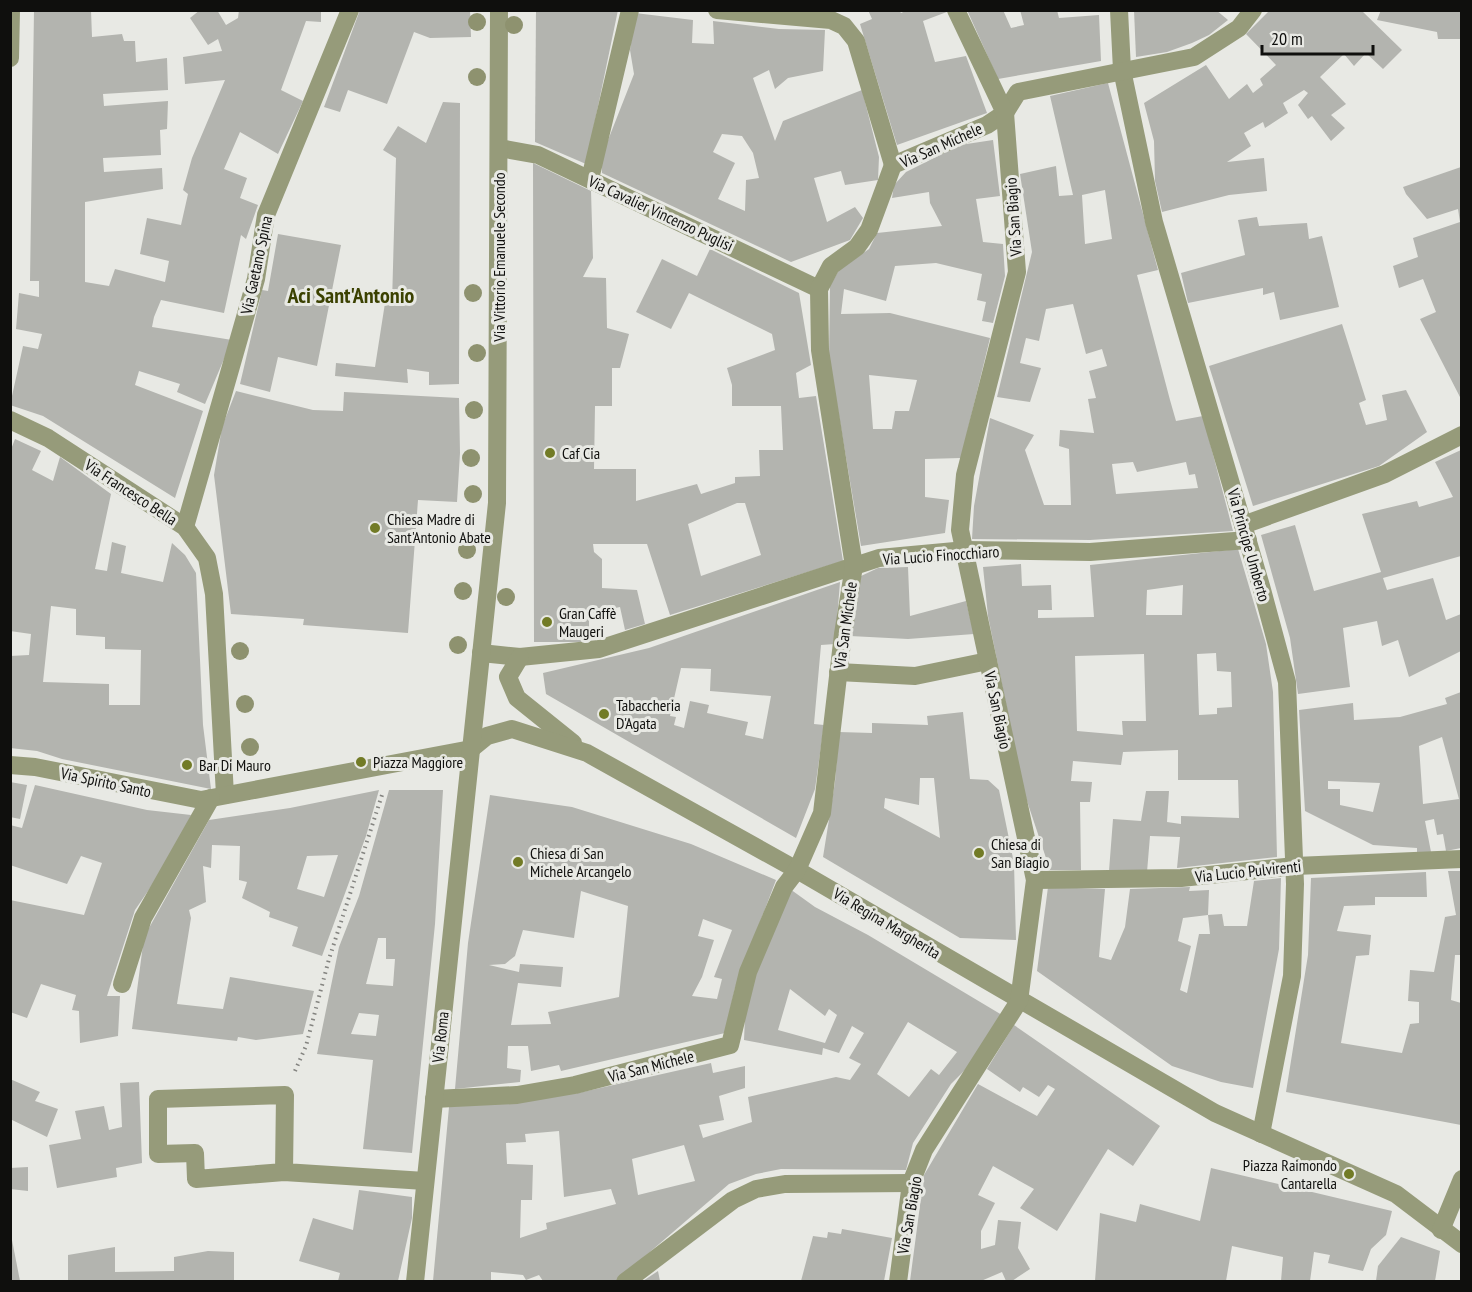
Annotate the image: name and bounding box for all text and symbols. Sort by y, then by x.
scale bar [1262,18,1373,56]
text: 20 m [1271,27,1303,50]
street label: Via San Michele [896,118,985,172]
street label: Via Cavalier Vincenzo Puglisi [584,170,737,255]
street label: Via Vittorio Emanuele Secondo [489,172,509,343]
street label: Via San Biagio [1000,177,1026,258]
street label: Via Gaetano Spina [236,214,276,317]
district label: Aci Sant'Antonio [287,281,415,309]
place label: Caf Cia [562,443,600,463]
marker: Caf Cia [543,446,557,460]
street label: Via Francesco Bella [80,454,181,529]
street label: Via Principe Umberto [1223,485,1275,604]
place label: Chiesa Madre di Sant'Antonio Abate [387,509,491,547]
marker: Chiesa Madre di Sant'Antonio Abate [368,521,382,535]
street label: Via Lucio Finocchiaro [881,541,1000,569]
street label: Via San Michele [829,580,861,671]
place label: Gran Caffè Maugeri [559,603,616,641]
marker: Gran Caffè Maugeri [540,615,554,629]
street label: Via San Biagio [980,668,1016,751]
place label: Tabaccheria D'Agata [616,695,681,733]
marker: Tabaccheria D'Agata [597,707,611,721]
place label: Piazza Maggiore [373,752,463,772]
place label: Bar Di Mauro [199,755,271,775]
marker: Piazza Maggiore [354,755,368,769]
marker: Bar Di Mauro [180,758,194,772]
street label: Via Spirito Santo [58,762,153,801]
place label: Chiesa di San Biagio [991,834,1049,872]
place label: Chiesa di San Michele Arcangelo [530,843,632,881]
marker: Chiesa di San Biagio [972,846,986,860]
marker: Chiesa di San Michele Arcangelo [511,855,525,869]
street label: Via Lucio Pulvirenti [1193,855,1302,887]
street label: Via Regina Margherita [829,883,944,963]
street label: Via Roma [427,1010,453,1065]
street label: Via San Michele [605,1046,696,1087]
place label: Piazza Raimondo Cantarella [1243,1155,1337,1193]
marker: Piazza Raimondo Cantarella [1342,1167,1356,1181]
street label: Via San Biagio [892,1174,926,1257]

